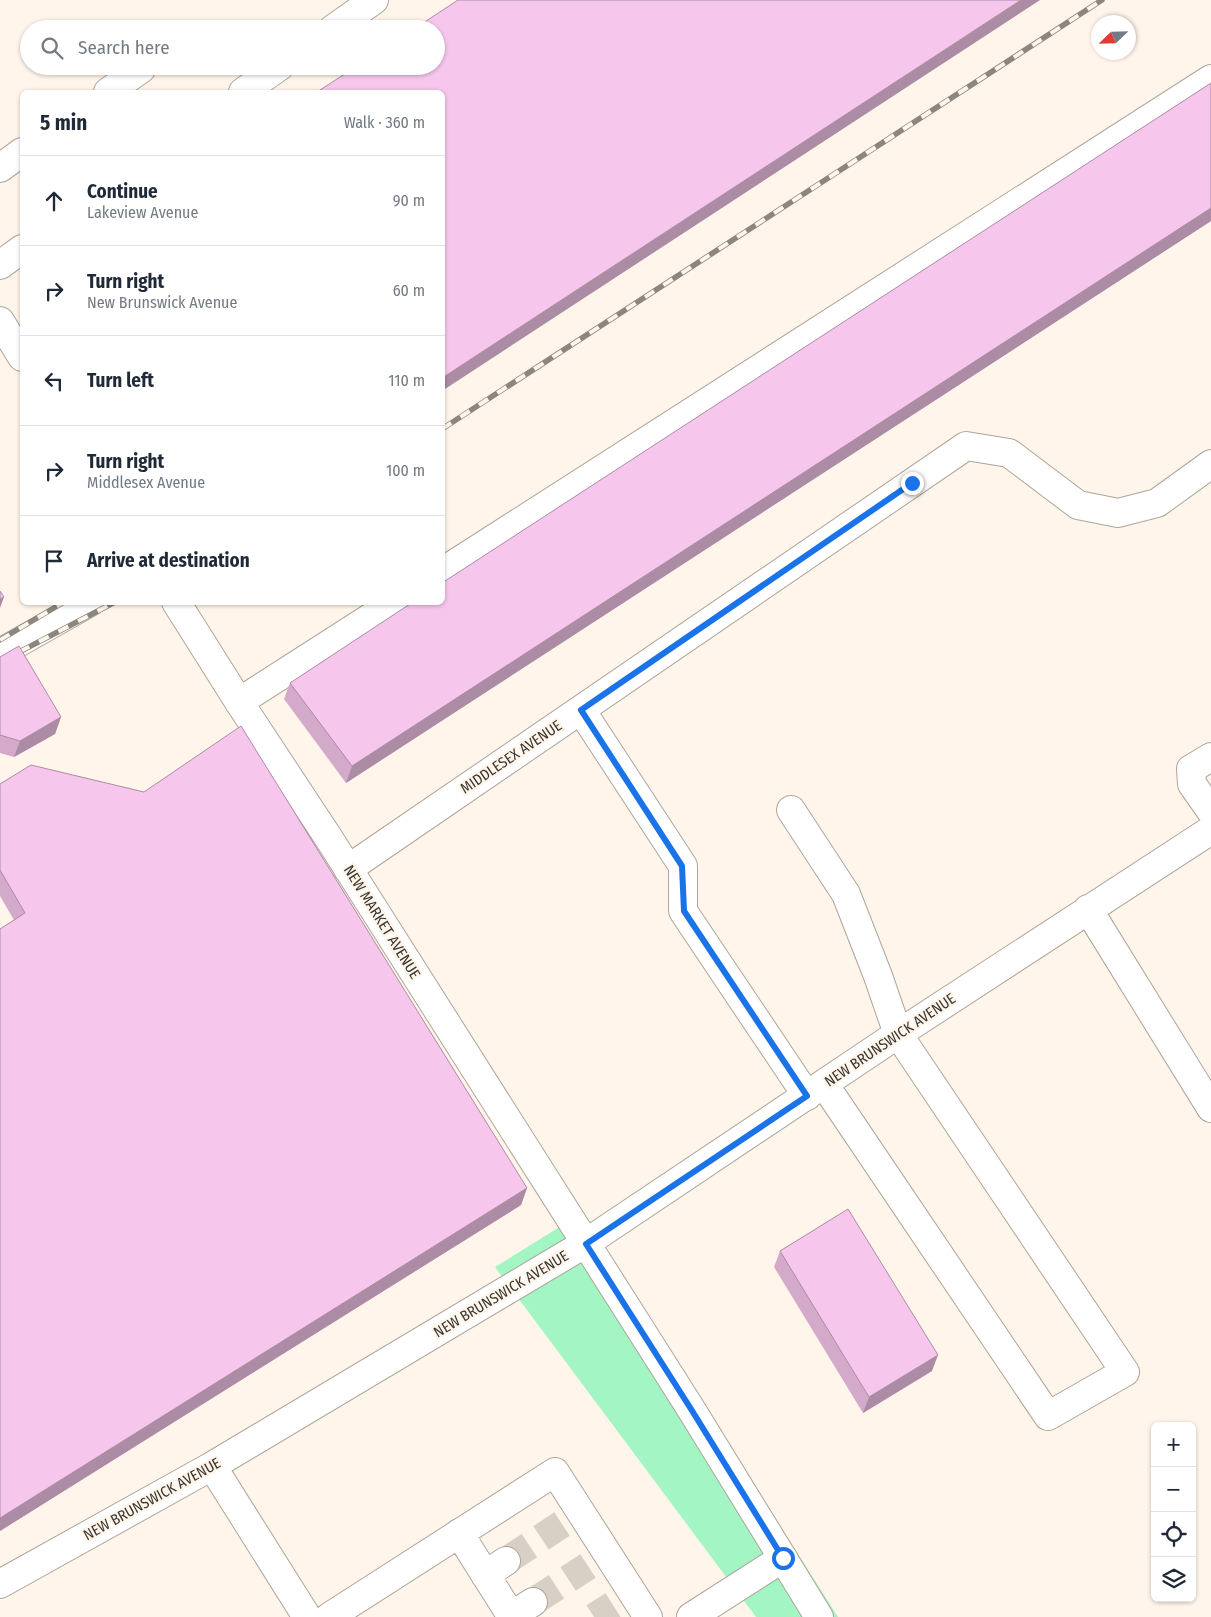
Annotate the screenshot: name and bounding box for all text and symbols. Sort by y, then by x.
north arrow [1091,15,1136,60]
search box [20,20,445,75]
icon: search [38,34,66,62]
text: Search here [78,36,170,59]
text: 5 min [40,110,87,136]
text: Walk · 360 m [344,113,425,132]
text: Continue [87,180,158,203]
icon: ahead [40,187,68,215]
text: 90 m [393,191,425,210]
text: Lakeview Avenue [87,203,198,222]
text: Turn right [87,270,164,293]
icon: right [40,277,68,305]
text: 60 m [393,281,425,300]
text: New Brunswick Avenue [87,293,237,312]
icon: left [40,367,68,395]
text: Turn left [87,369,154,392]
text: 110 m [388,371,425,390]
text: Turn right [87,450,164,473]
icon: right [40,457,68,485]
text: 100 m [386,461,425,480]
route end [901,472,924,495]
text: Middlesex Avenue [87,473,205,492]
icon: arrive [40,547,68,575]
text: Arrive at destination [87,549,250,572]
street label: MIDDLESEX AVENUE [457,716,565,798]
street label: NEW MARKET AVENUE [340,862,424,982]
street label: NEW BRUNSWICK AVENUE [821,989,959,1091]
street label: NEW BRUNSWICK AVENUE [430,1247,572,1341]
map controls [1151,1422,1196,1602]
button: + [1151,1422,1196,1467]
street label: NEW BRUNSWICK AVENUE [80,1454,224,1544]
button: − [1151,1467,1196,1512]
button: locate [1151,1512,1196,1557]
route start [772,1547,795,1570]
button: layers [1151,1557,1196,1602]

